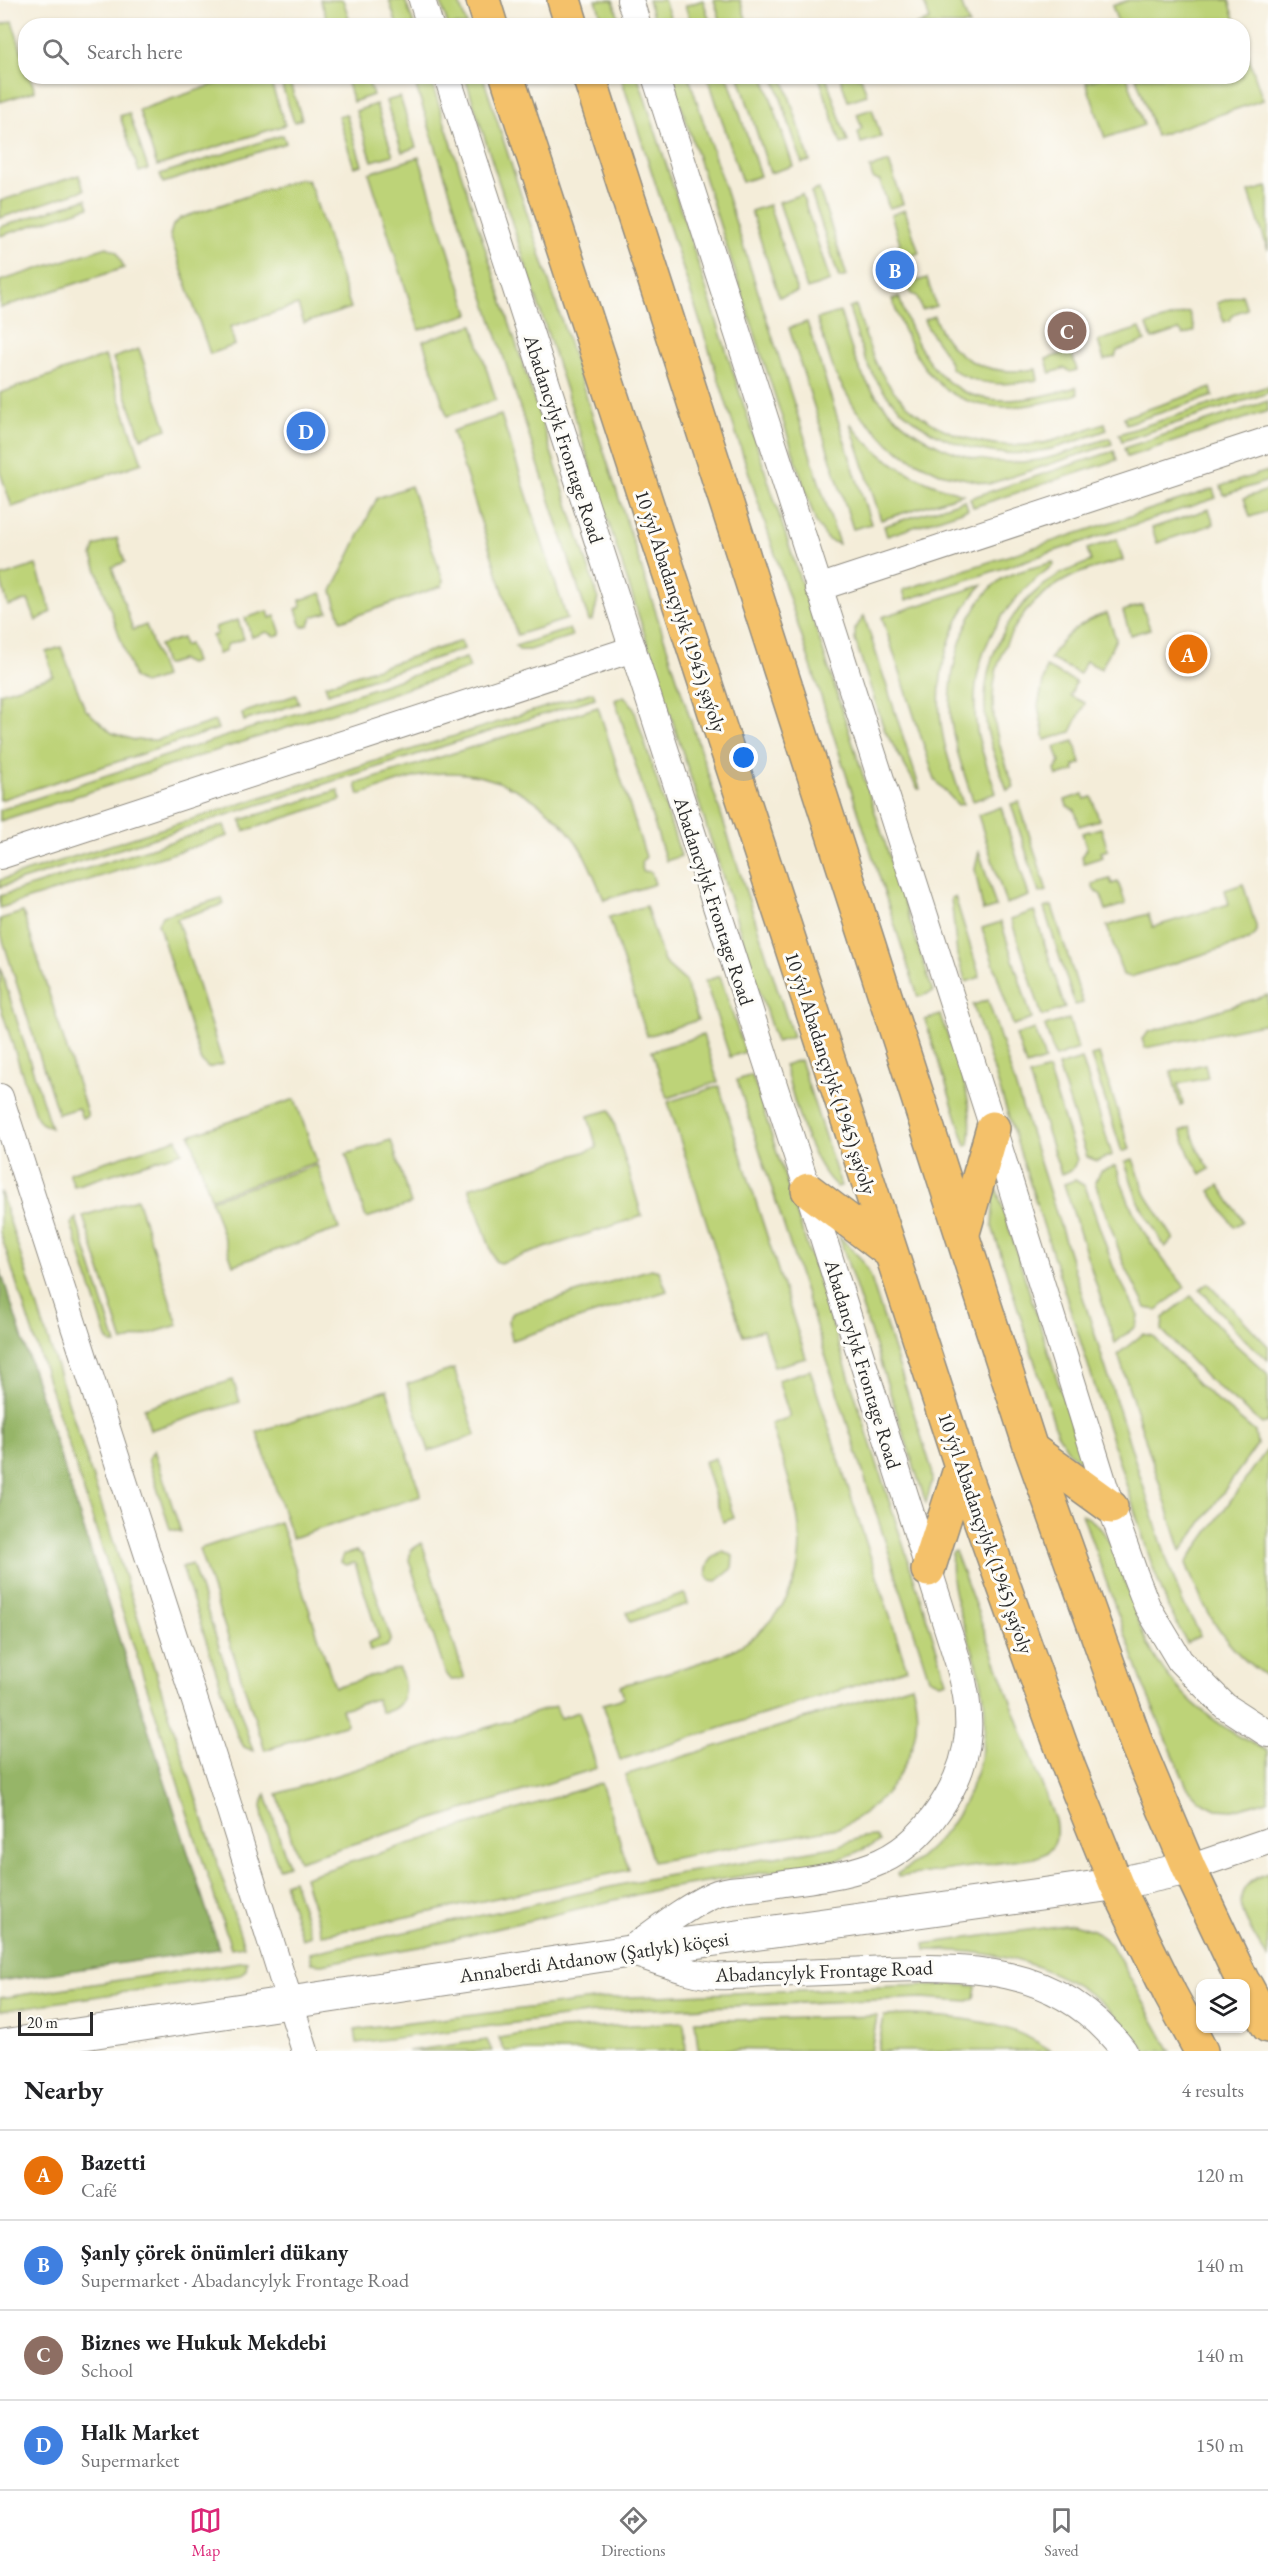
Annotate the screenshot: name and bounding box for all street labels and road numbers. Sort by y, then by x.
street label: Abadancylyk Frontage Road [518,330,610,547]
street label: 10 ýyl Abadançylyk (1945) şaýoly [629,486,733,736]
street label: Abadancylyk Frontage Road [668,792,760,1009]
street label: 10 ýyl Abadançylyk (1945) şaýoly [779,948,883,1198]
street label: Abadancylyk Frontage Road [818,1255,908,1473]
street label: 10 ýyl Abadançylyk (1945) şaýoly [932,1409,1040,1658]
street label: Annaberdi Atdanow (Şatlyk) köçesi [456,1925,731,1989]
street label: Abadancylyk Frontage Road [714,1954,934,1988]

